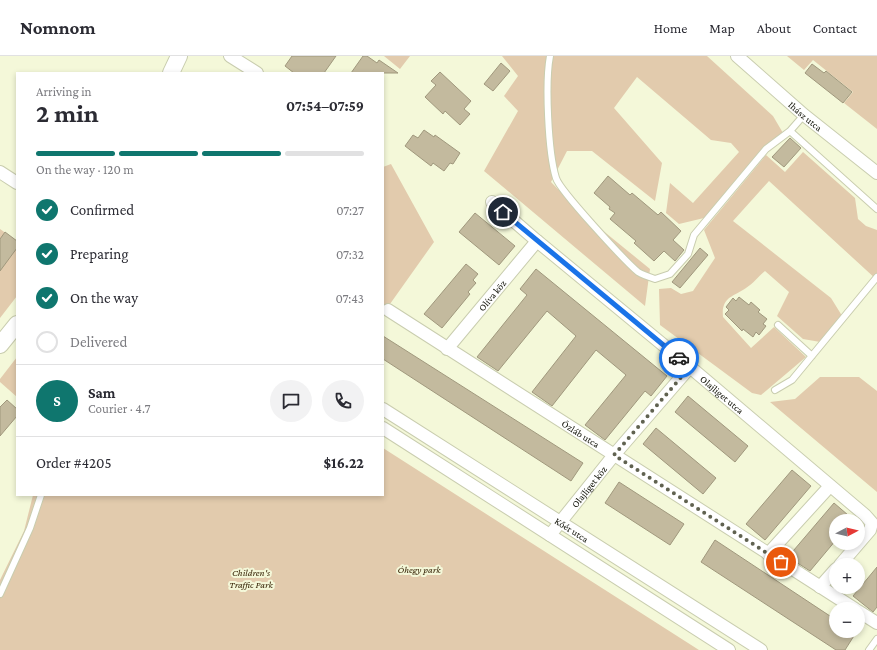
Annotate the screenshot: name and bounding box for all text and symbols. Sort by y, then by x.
text: Nomnom [20,17,96,38]
text: Home [654,20,687,36]
text: Map [709,20,735,36]
text: About [757,20,791,36]
text: Contact [813,20,857,36]
text: Arriving in [36,84,92,99]
text: 07:54–07:59 [286,98,364,114]
text: 2 min [36,99,99,128]
street label: Ihász utca [786,99,825,133]
text: On the way · 120 m [36,162,134,177]
pin [486,195,520,229]
icon: check [36,199,58,221]
icon: home [492,201,514,223]
text: Confirmed [70,202,134,218]
text: 07:27 [336,203,364,218]
icon: check [36,243,58,265]
text: Preparing [70,246,129,262]
text: 07:32 [336,247,364,262]
street label: Olíva köz [476,278,508,313]
icon: check [36,287,58,309]
text: On the way [70,290,138,306]
text: 07:43 [336,291,364,306]
text: Delivered [70,334,127,350]
courier [659,338,699,378]
icon: car [668,347,690,369]
street label: Olajliget utca [698,373,746,416]
button: chat [270,380,312,422]
button: phone [322,380,364,422]
text: Sam [88,385,116,401]
text: S [53,393,61,409]
text: Courier · 4.7 [88,401,151,416]
street label: Őzláb utca [560,417,602,450]
text: Order #4205 [36,455,112,471]
text: $16.22 [324,455,364,471]
street label: Olajliget köz [569,464,609,510]
north arrow [829,514,865,550]
map controls [829,514,865,638]
street label: Kőér utca [553,515,591,544]
pin [764,545,798,579]
icon: bag [770,551,792,573]
button: + [829,558,865,594]
park label: Óhegy park [397,564,441,575]
park label: Children's Traffic Park [229,567,273,590]
button: − [829,602,865,638]

